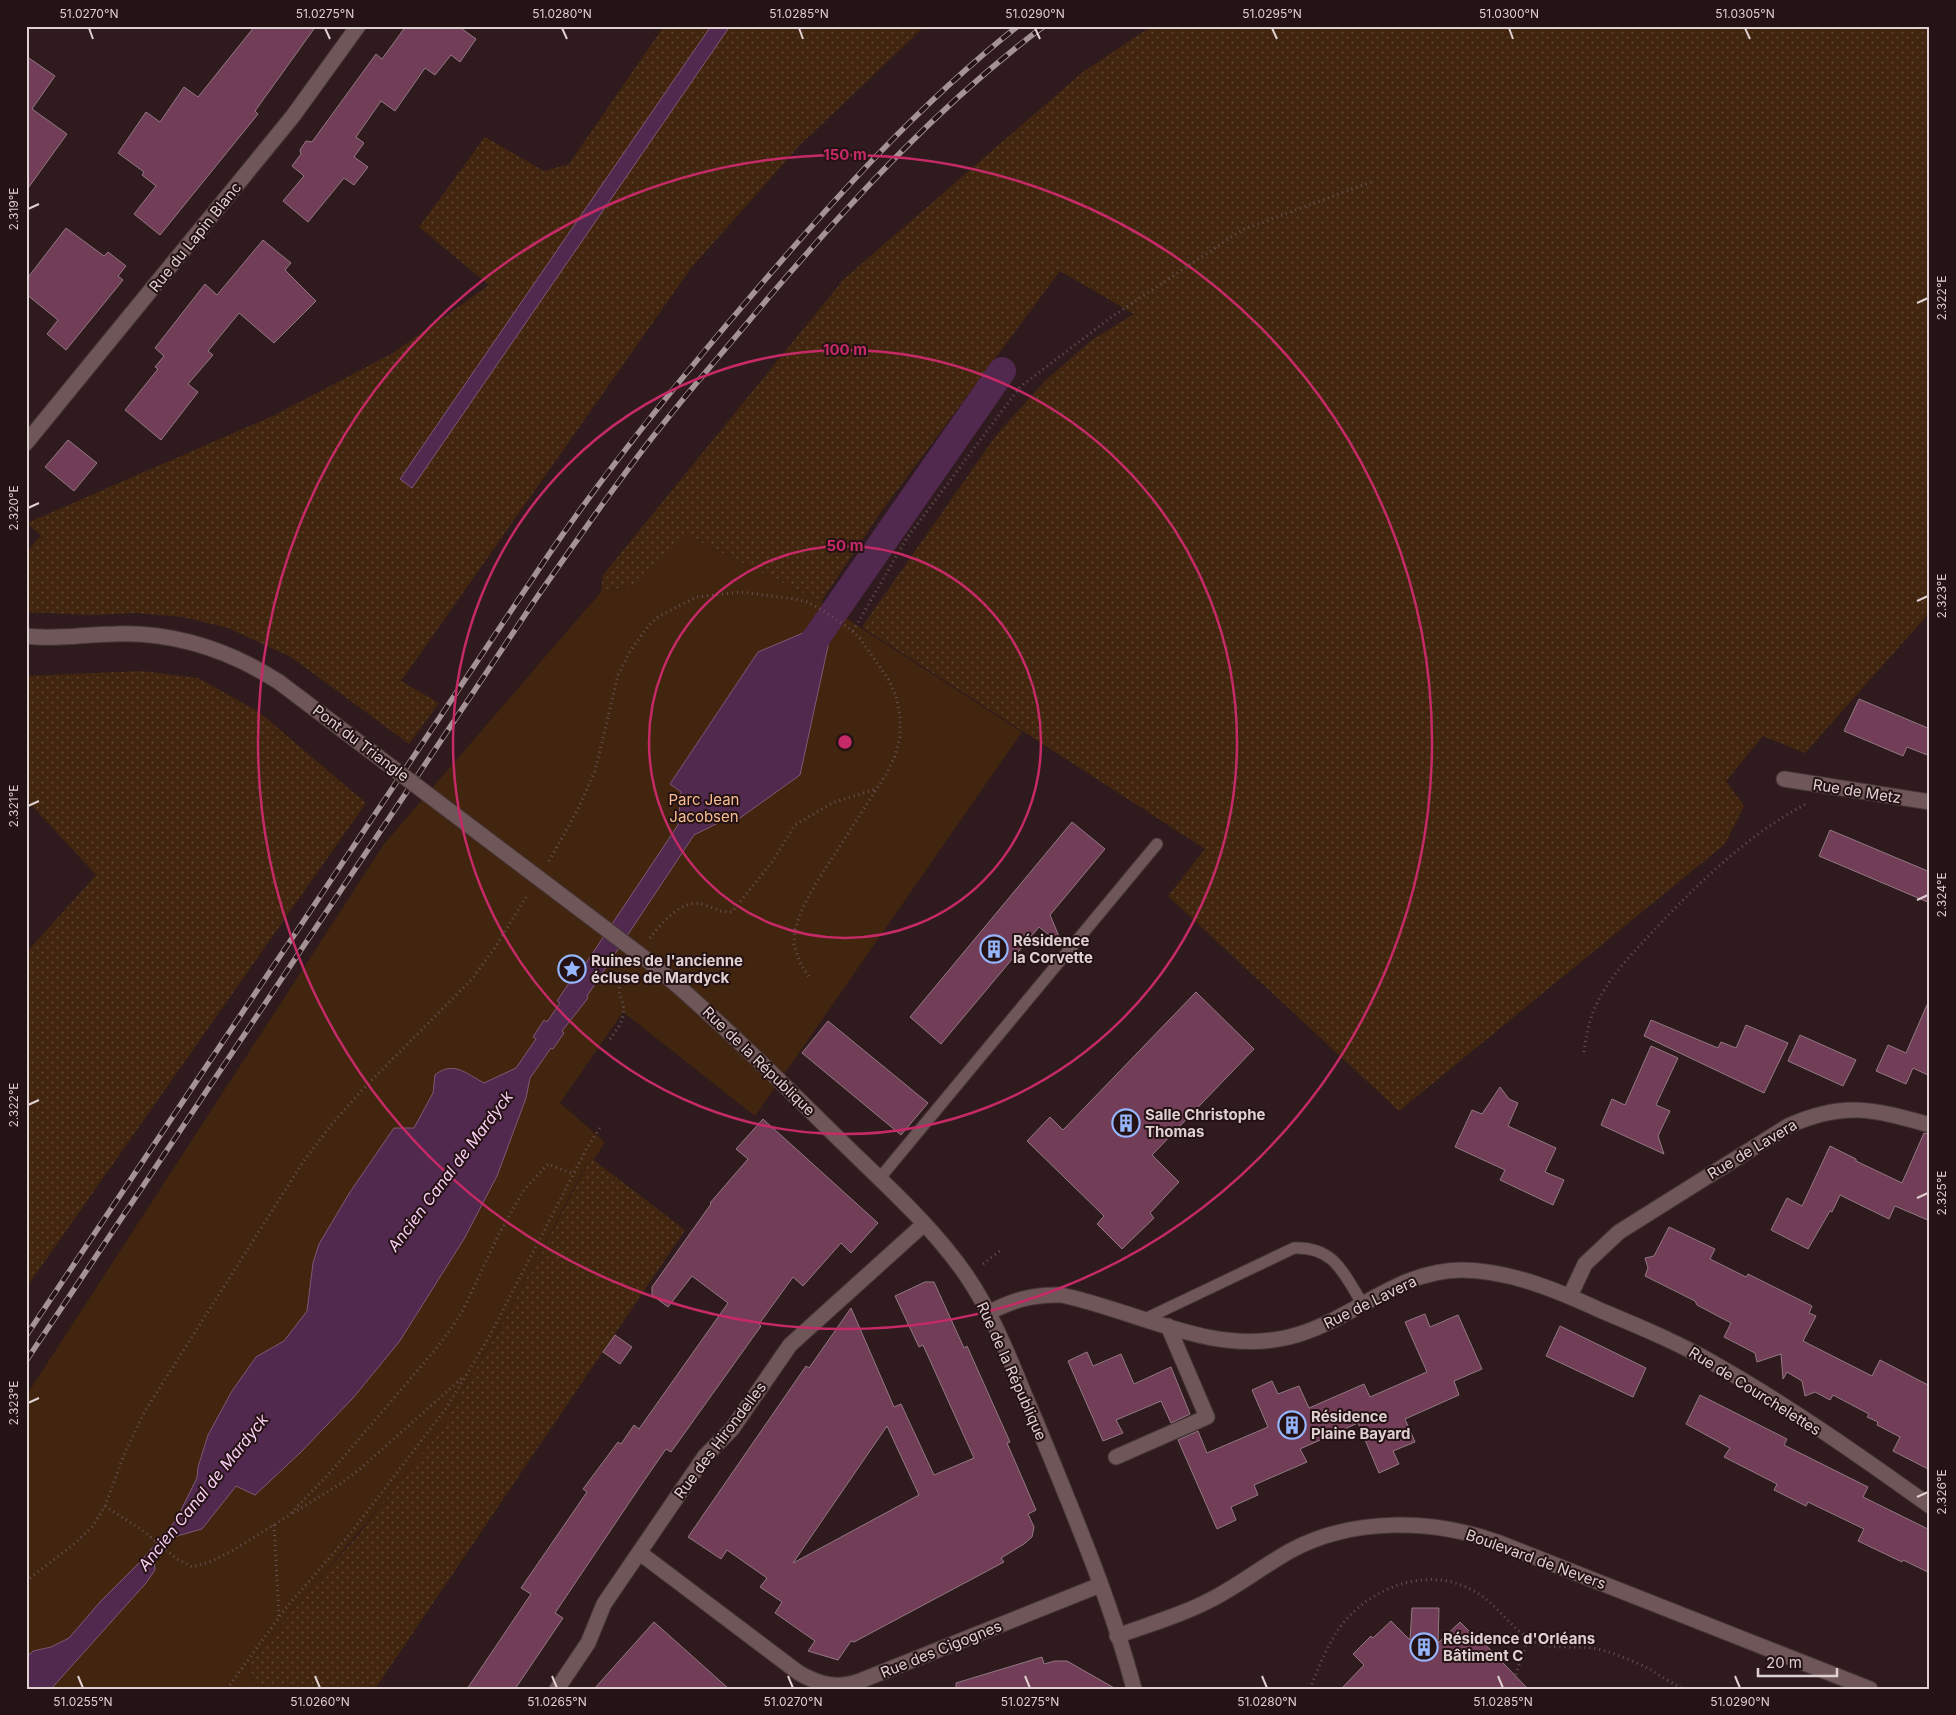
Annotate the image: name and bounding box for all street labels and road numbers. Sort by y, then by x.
street label: Rue du Lapin Blanc [145,178,245,296]
street label: Pont du Triangle [309,701,413,785]
street label: Rue de Metz [1812,775,1902,807]
street label: Rue de la République [699,1002,819,1120]
street label: Rue de Lavera [1704,1115,1800,1183]
street label: Rue de Lavera [1320,1271,1420,1333]
street label: Rue de la République [973,1299,1051,1443]
street label: Rue de Courchelettes [1685,1343,1825,1439]
street label: Rue des Hirondelles [670,1378,770,1502]
street label: Boulevard de Nevers [1463,1525,1609,1593]
street label: Rue des Cigognes [878,1616,1004,1682]

